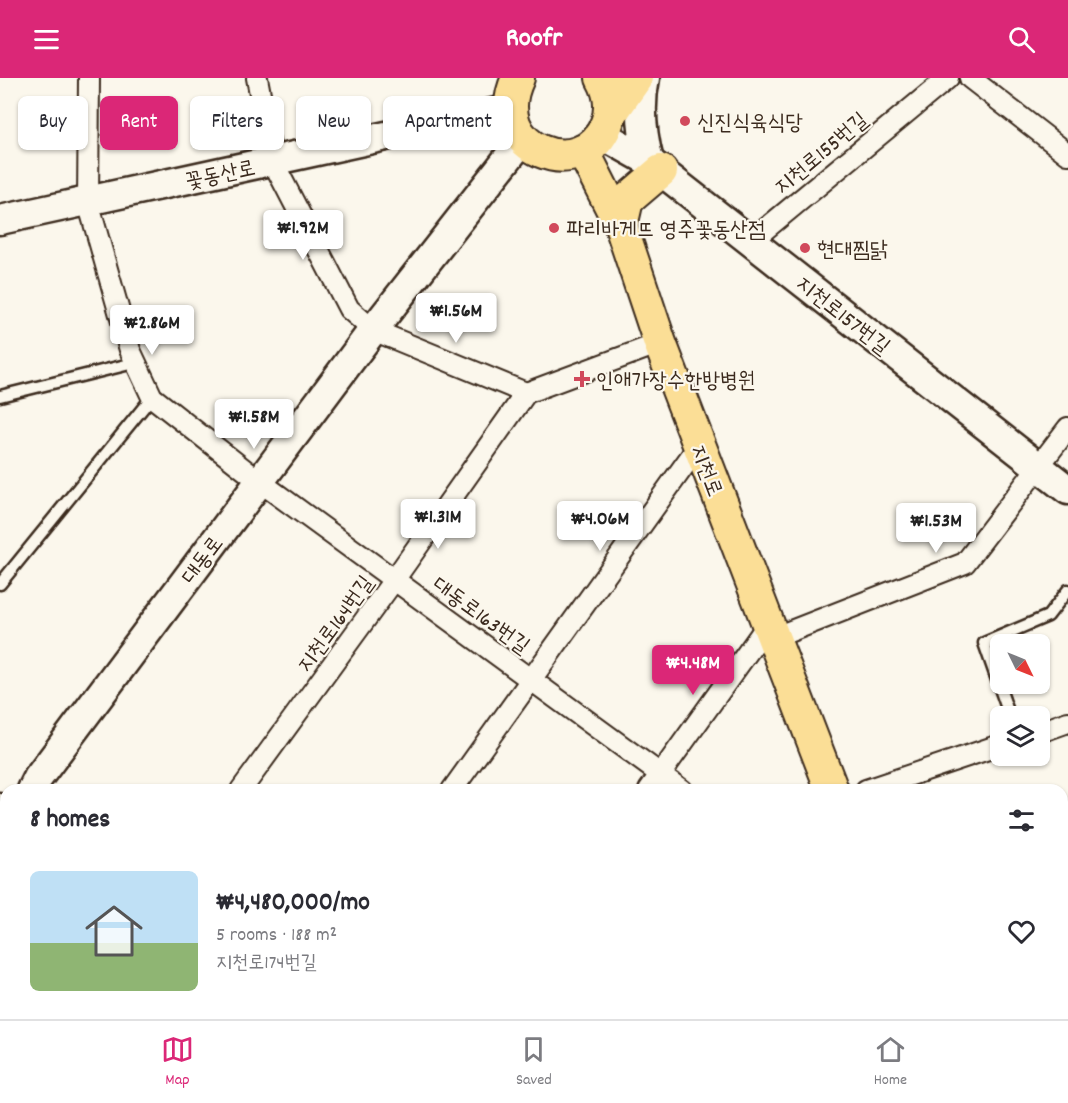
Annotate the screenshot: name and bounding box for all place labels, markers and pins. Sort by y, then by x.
place label: 신진식육식당 [697,109,803,140]
marker: 신진식육식당 [678,114,692,128]
pin: ₩1.92M [254,210,352,261]
place label: 파리바게뜨 영주꽃동산점 [566,216,766,247]
marker: 파리바게뜨 영주꽃동산점 [547,221,561,235]
place label: 현대찜닭 [817,236,888,267]
marker: 현대찜닭 [798,241,812,255]
pin: ₩1.56M [407,293,505,344]
pin: ₩2.86M [103,305,201,356]
place label: 인애가장수한방병원 [596,367,755,398]
marker: 인애가장수한방병원 [573,370,591,388]
pin: ₩1.58M [205,399,303,450]
pin: ₩1.31M [389,499,487,550]
pin: ₩4.06M [551,501,649,552]
pin: ₩1.53M [887,503,985,554]
pin: ₩4.48M [644,645,742,696]

